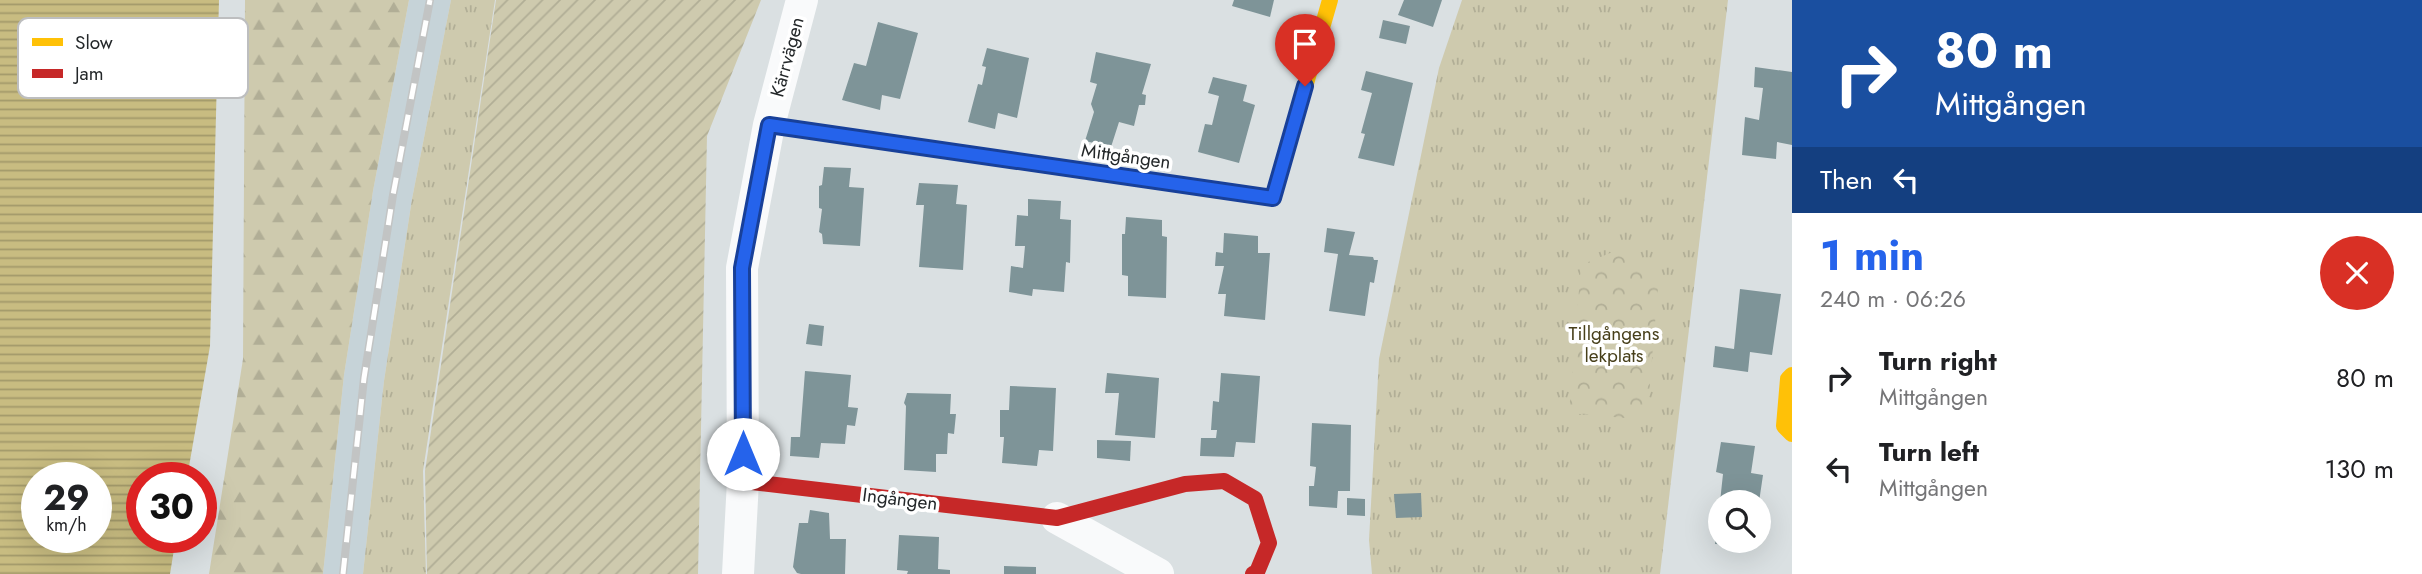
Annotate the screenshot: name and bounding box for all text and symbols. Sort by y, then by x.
street label: Kärrvägen [763,14,811,100]
pin [1275,14,1335,86]
text: 80 m [1935,16,2053,86]
legend [18,18,248,98]
icon: arrive [1286,25,1324,63]
icon: right [1820,28,1911,119]
text: Slow [75,29,113,56]
text: Jam [72,60,104,87]
text: Mittgången [1935,81,2087,127]
street label: Mittgången [1080,136,1172,176]
text: Then [1820,161,1873,199]
icon: left [1887,161,1925,199]
text: 1 min [1820,225,1924,286]
button: close [2320,236,2394,310]
text: 240 m · 06:26 [1820,282,1966,316]
park label: Tillgångens lekplats [1569,320,1660,369]
text: Turn right [1879,342,1997,380]
icon: right [1820,359,1858,397]
text: 80 m [2336,359,2394,397]
text: Mittgången [1879,380,1988,414]
position arrow [706,417,780,491]
text: Turn left [1879,433,1979,471]
icon: left [1820,450,1858,488]
text: 130 m [2324,450,2394,488]
speed limit sign: 30 [126,462,217,553]
text: Mittgången [1879,471,1988,505]
text: 29 [43,473,90,523]
street label: Ingången [861,481,939,517]
map controls [1708,490,1771,553]
button: search [1708,490,1771,553]
text: km/h [46,512,87,538]

